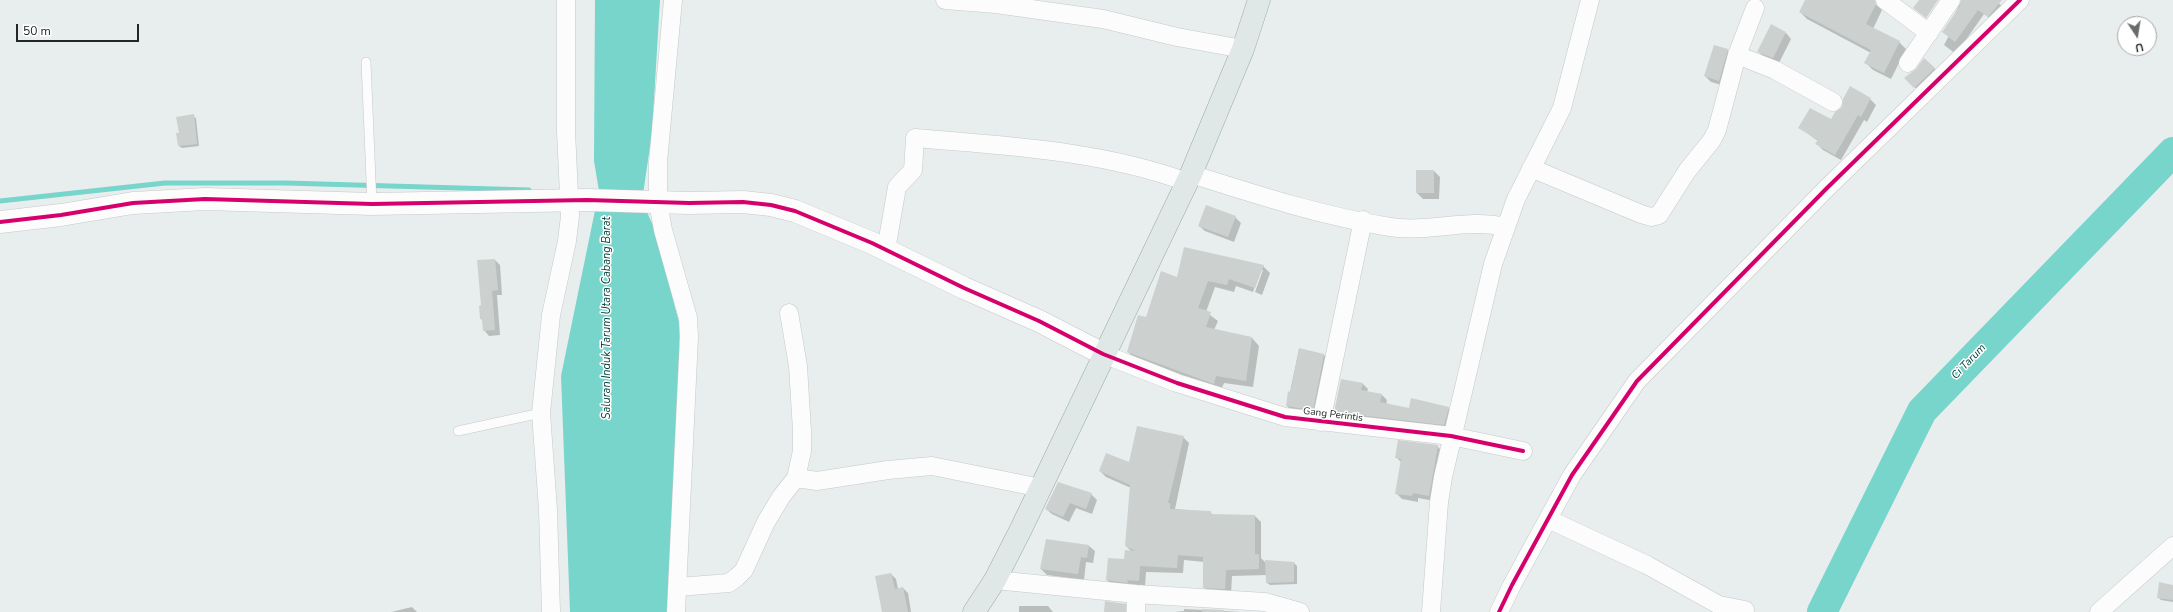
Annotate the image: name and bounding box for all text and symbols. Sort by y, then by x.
scale bar [18,16,141,42]
north arrow [2117,16,2157,56]
text: 50 m [23,23,51,39]
text: U [2134,39,2145,55]
water label: Saluran Induk Tarum Utara Cabang Barat [600,217,614,419]
water label: Ci Tarum [1949,342,1989,382]
street label: Gang Perintis [1302,405,1364,425]

